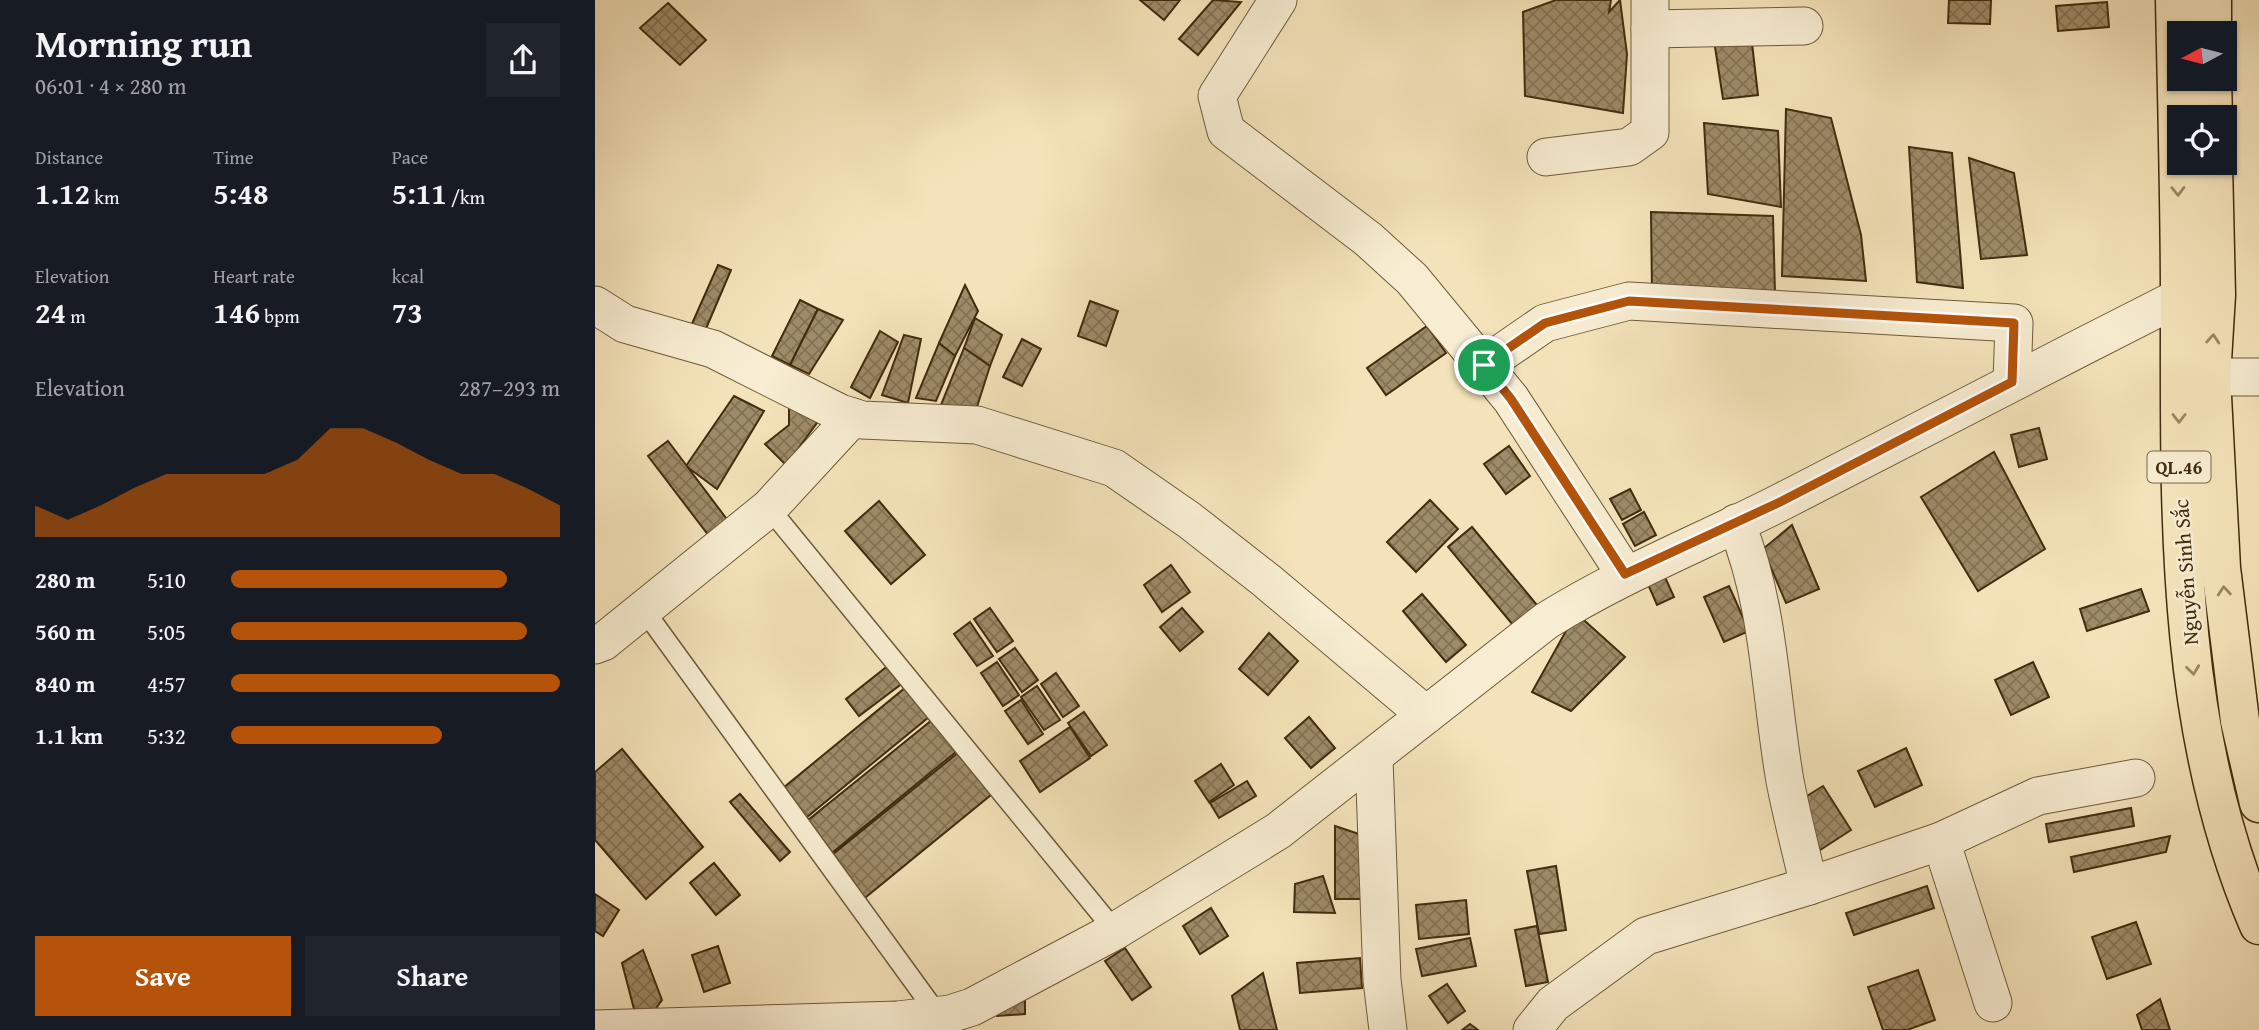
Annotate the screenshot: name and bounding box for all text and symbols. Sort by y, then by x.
text: Morning run [35,15,252,71]
north arrow [2167,21,2237,91]
map controls [2167,21,2237,175]
button: share [486,23,560,97]
text: 06:01 · 4 × 280 m [35,69,187,102]
button: locate [2167,105,2237,175]
text: Distance [35,143,103,171]
text: Time [213,143,254,171]
text: Pace [392,143,428,171]
text: 1.12 [35,171,90,215]
text: 5:48 [213,171,268,215]
text: 5:11 [392,171,447,215]
text: km [90,183,119,211]
text: /km [447,183,485,211]
one-way arrow [2170,186,2186,196]
text: Elevation [35,262,109,290]
text: Heart rate [213,262,295,290]
text: kcal [392,262,424,290]
text: 24 [35,290,66,334]
text: 146 [213,290,260,334]
text: 73 [392,290,423,334]
text: m [66,302,86,330]
text: bpm [260,302,300,330]
one-way arrow [2205,333,2220,344]
pin [1454,335,1514,395]
icon: arrive [1465,346,1503,384]
text: Elevation [35,371,125,404]
text: 287–293 m [459,371,560,404]
one-way arrow [2171,413,2187,424]
road number: QL.46 [2147,452,2211,482]
street label: Nguyễn Sinh Sắc [2165,498,2206,646]
text: 280 m [35,563,96,596]
text: 5:10 [147,563,186,596]
one-way arrow [2216,585,2231,596]
text: 560 m [35,615,96,648]
text: 5:05 [147,615,186,648]
one-way arrow [2186,664,2201,675]
text: 840 m [35,667,96,700]
text: 4:57 [147,667,186,700]
text: 1.1 km [35,719,103,752]
text: 5:32 [147,719,186,752]
button: Save [35,936,291,1016]
button: Share [305,936,560,1016]

